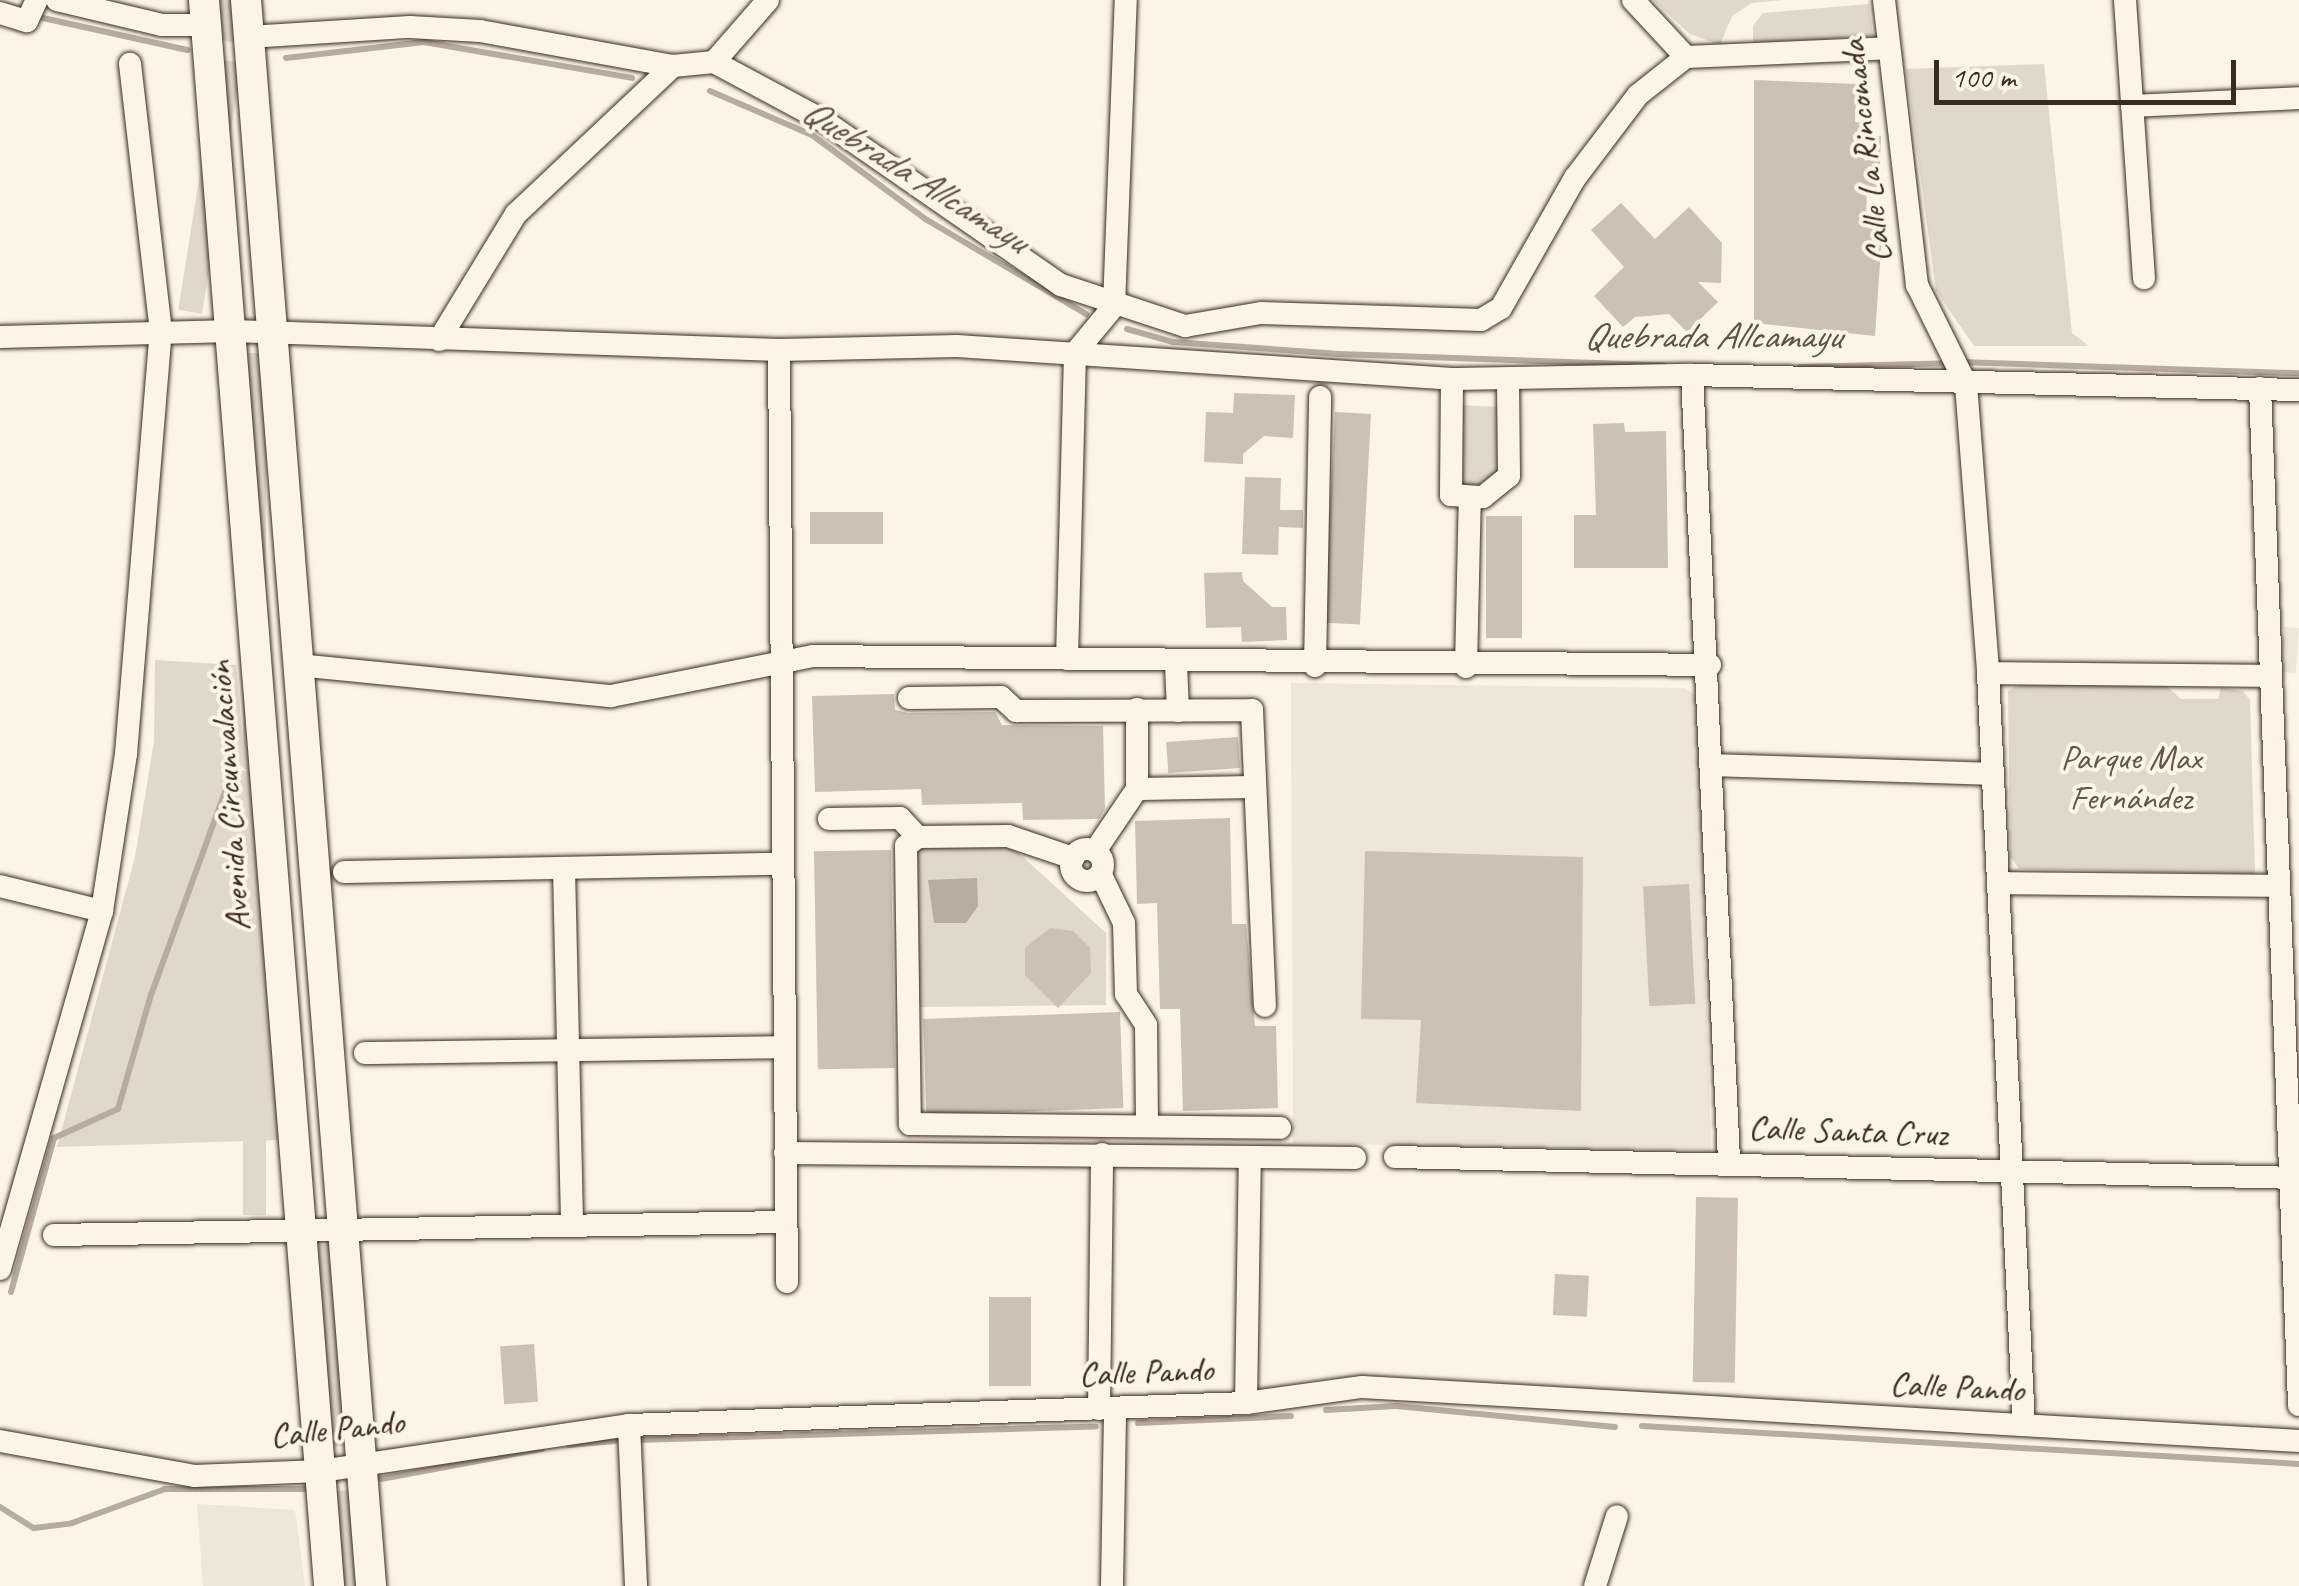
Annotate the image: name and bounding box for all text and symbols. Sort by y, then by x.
street label: Calle La Rinconada [1831,36,1901,266]
scale bar [1939,40,2242,102]
text: 100 m [1951,58,2016,96]
water label: Quebrada Allcamayu [793,87,1037,263]
water label: Quebrada Allcamayu [1583,313,1841,359]
street label: Avenida Circunvalación [199,660,259,932]
park label: Parque Max Fernández [2060,737,2202,819]
street label: Calle Santa Cruz [1748,1107,1948,1155]
street label: Calle Pando [1078,1349,1214,1395]
street label: Calle Pando [1888,1362,2026,1412]
street label: Calle Pando [267,1401,407,1457]

